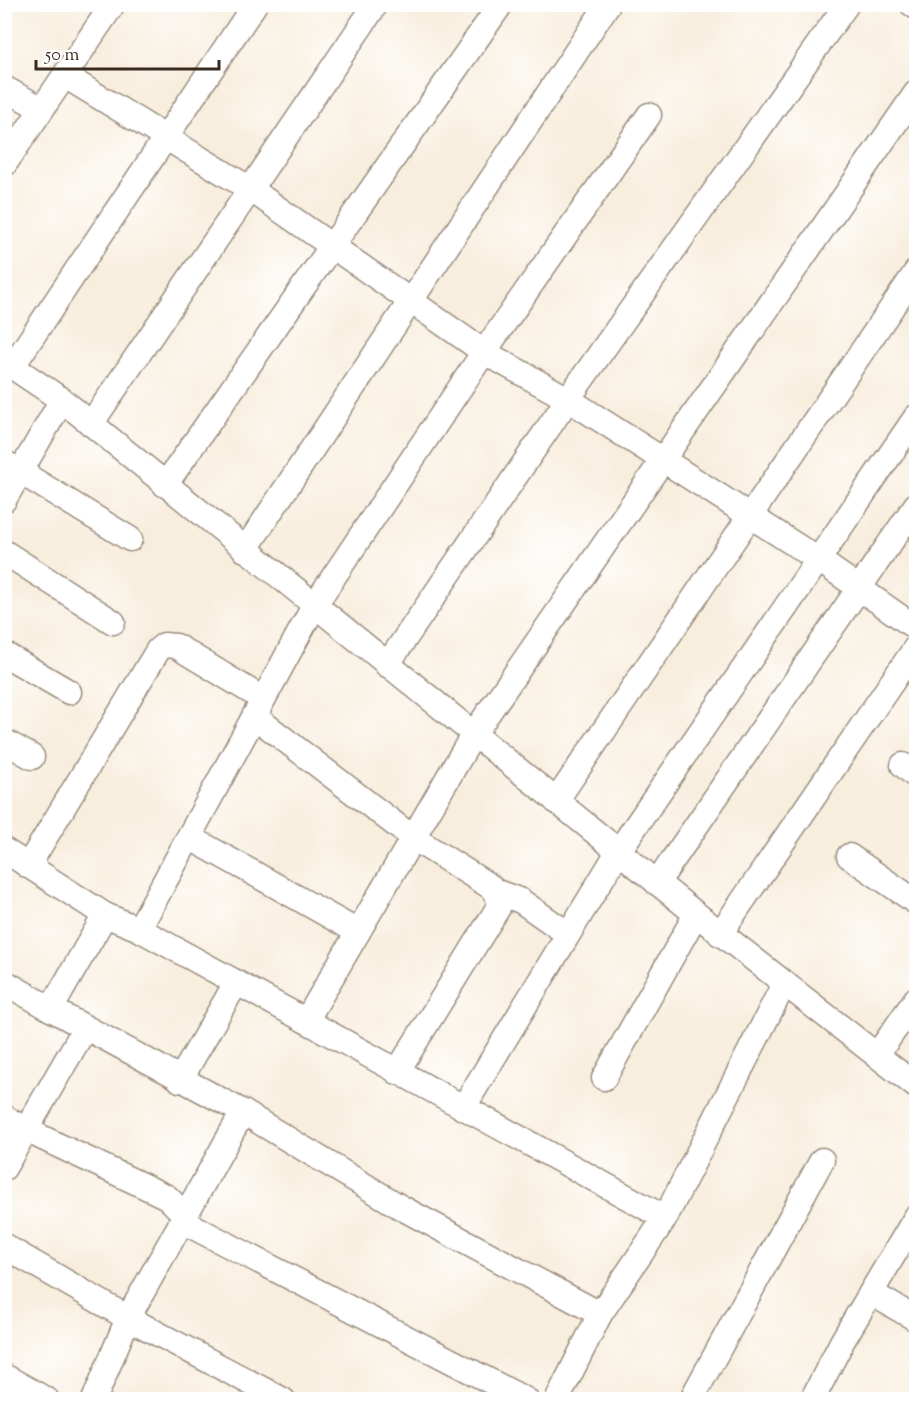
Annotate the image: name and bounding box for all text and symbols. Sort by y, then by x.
scale bar [36,33,219,71]
text: 50 m [44,43,80,69]

